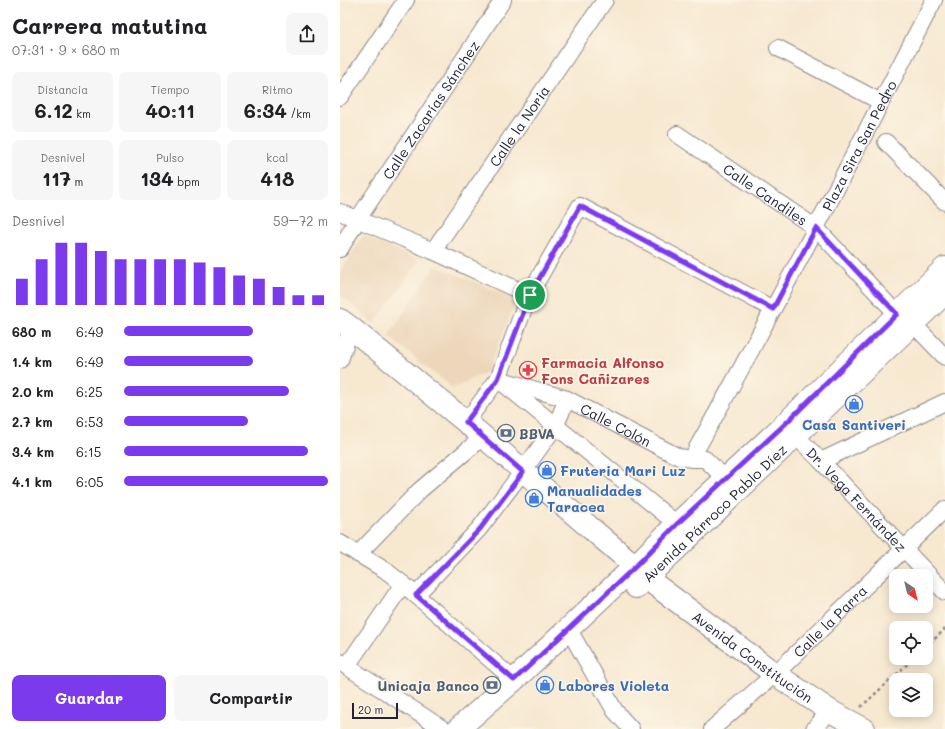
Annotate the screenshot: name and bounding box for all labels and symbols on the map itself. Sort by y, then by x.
street label: Calle Zacarías Sánchez [378,37,483,183]
street label: Plaza Sira San Pedro [817,77,900,214]
street label: Calle la Noria [484,81,553,170]
street label: Calle Candiles [720,159,811,229]
pin [513,278,547,312]
place label: Farmacia Alfonso Fons Cañizares [541,353,664,388]
pharmacy icon: Farmacia Alfonso Fons Cañizares [518,360,538,380]
shop icon: Casa Santiveri [844,394,864,414]
street label: Calle Colón [578,398,654,450]
place label: Casa Santiveri [802,415,906,434]
bank icon: BBVA [496,423,516,443]
place label: BBVA [519,424,555,443]
street label: Avenida Párroco Pablo Díez [638,439,791,586]
street label: Dr. Vega Fernández [803,443,911,556]
shop icon: Fruteria Mari Luz [537,460,557,480]
place label: Fruteria Mari Luz [560,461,686,480]
place label: Manualidades Taracea [547,481,642,516]
shop icon: Manualidades Taracea [524,488,544,508]
north arrow [889,569,933,613]
street label: Calle la Parra [789,581,871,661]
street label: Avenida Constitución [689,606,817,706]
bank icon: Unicaja Banco [482,675,502,695]
shop icon: Labores Violeta [535,675,555,695]
place label: Unicaja Banco [378,676,479,695]
place label: Labores Violeta [558,676,670,695]
scale bar [352,701,398,720]

